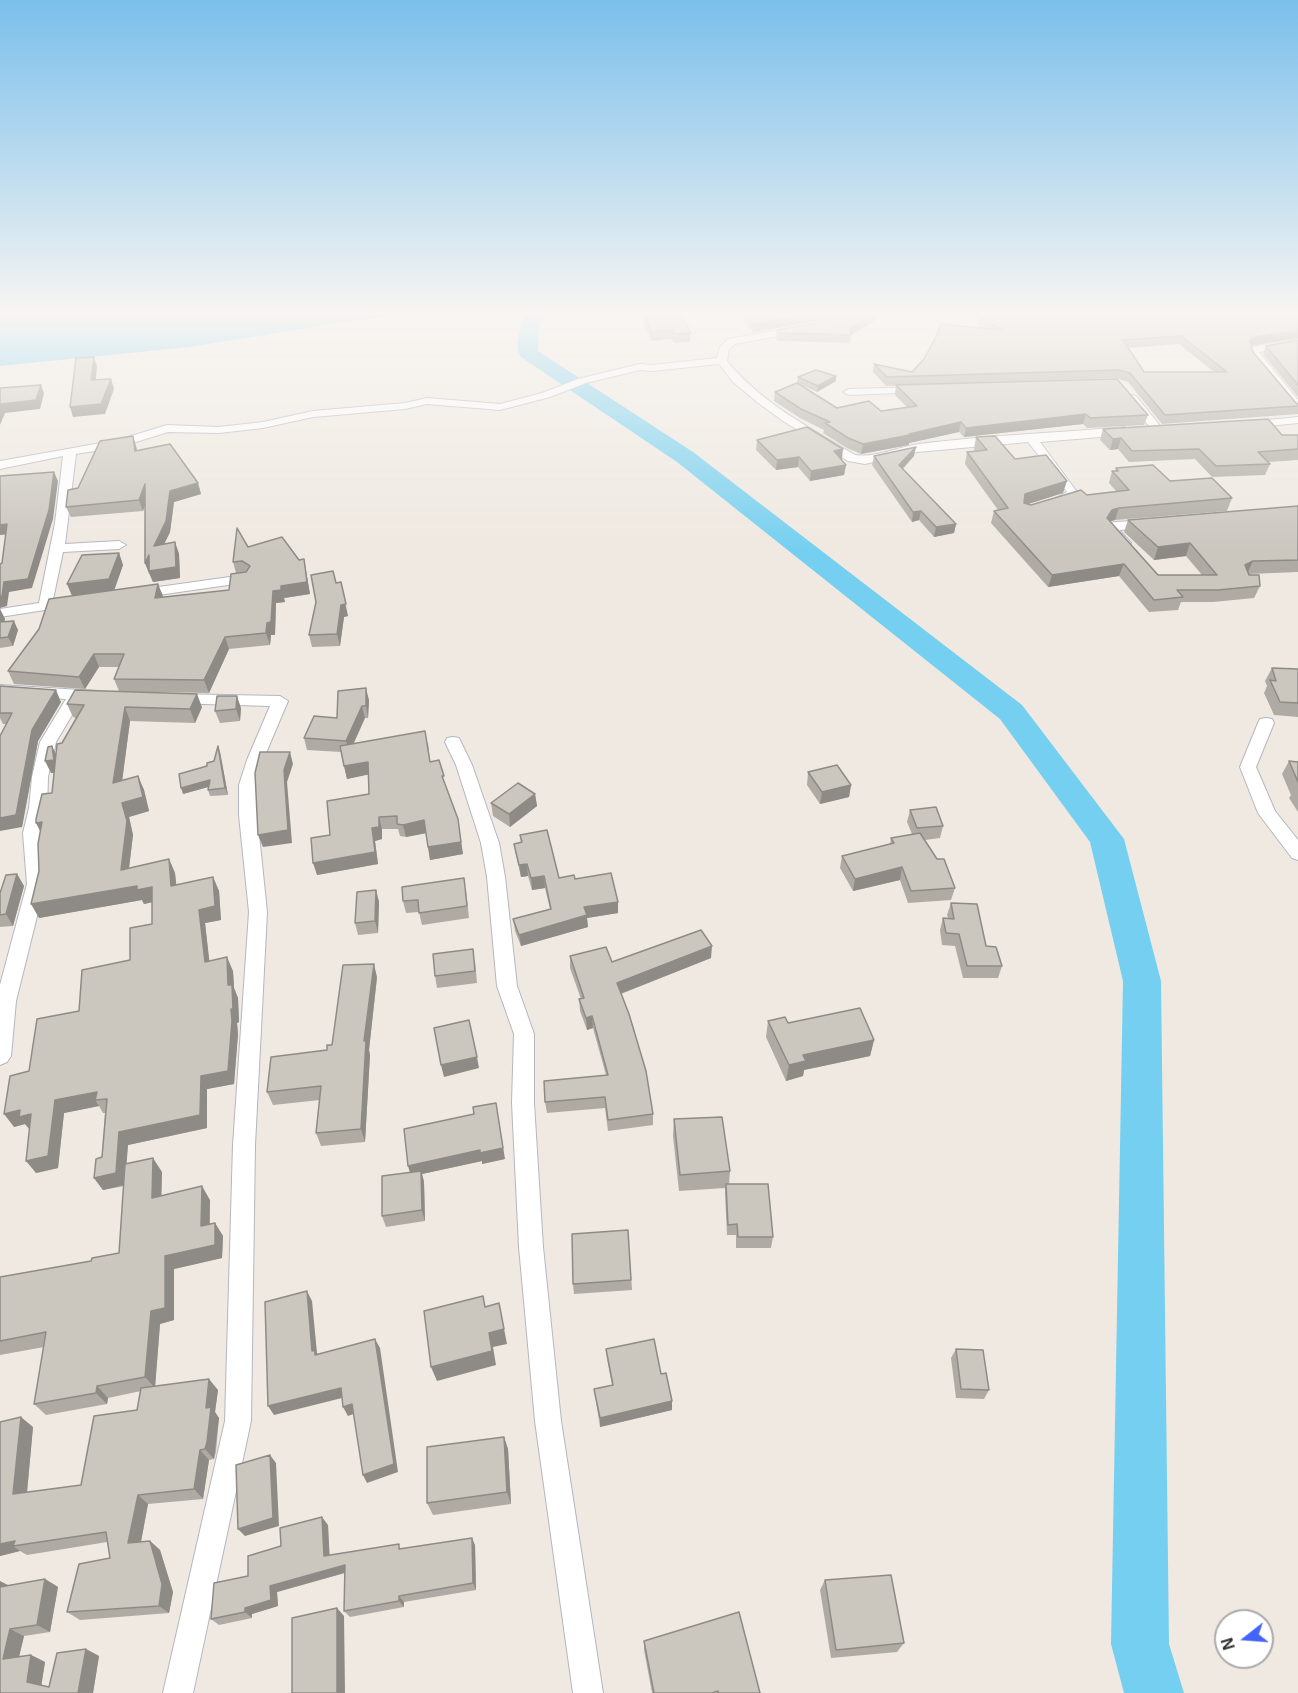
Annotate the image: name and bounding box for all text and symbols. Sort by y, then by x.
north arrow [1214,1609,1274,1669]
text: N [1218,1636,1238,1652]

